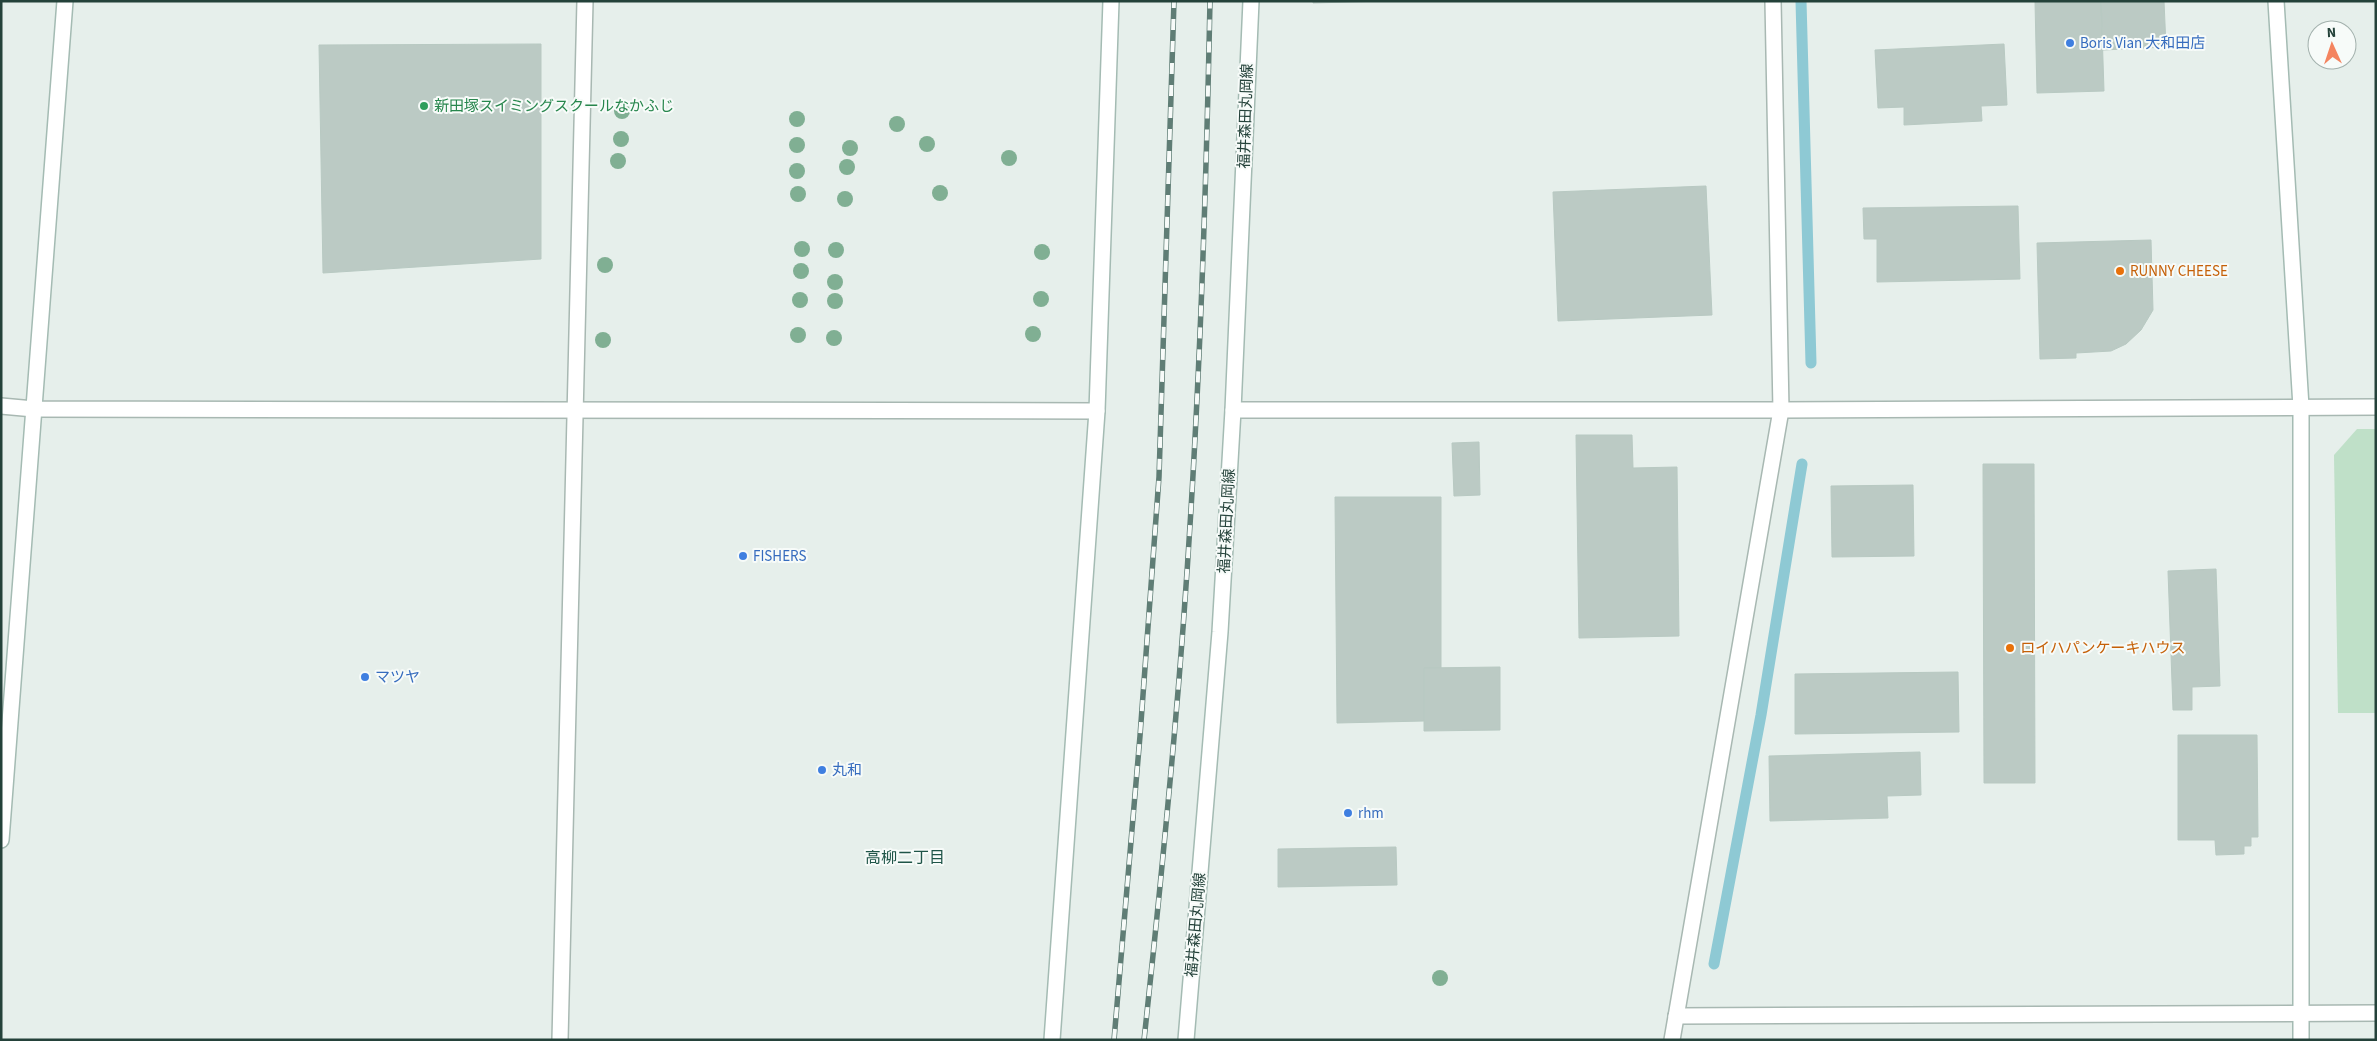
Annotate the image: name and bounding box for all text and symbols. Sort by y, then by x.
north arrow [2307,20,2357,70]
text: N [2326,23,2337,43]
place label: Boris Vian 大和田店 [2080,33,2205,54]
marker: Boris Vian 大和田店 [2064,37,2076,49]
street label: 福井森田丸岡線 [1234,63,1258,169]
place label: 新田塚スイミングスクールなかふじ [434,96,674,117]
marker: 新田塚スイミングスクールなかふじ [418,100,430,112]
place label: RUNNY CHEESE [2130,261,2228,282]
marker: RUNNY CHEESE [2114,265,2126,277]
street label: 福井森田丸岡線 [1214,468,1240,574]
place label: FISHERS [753,546,806,567]
marker: FISHERS [737,550,749,562]
place label: ロイハパンケーキハウス [2020,638,2185,659]
marker: ロイハパンケーキハウス [2004,642,2016,654]
place label: マツヤ [375,667,420,688]
marker: マツヤ [359,671,371,683]
place label: 丸和 [832,760,862,781]
marker: 丸和 [816,764,828,776]
place label: rhm [1358,803,1384,824]
marker: rhm [1342,807,1354,819]
district label: 高柳二丁目 [865,847,945,869]
street label: 福井森田丸岡線 [1181,872,1211,978]

